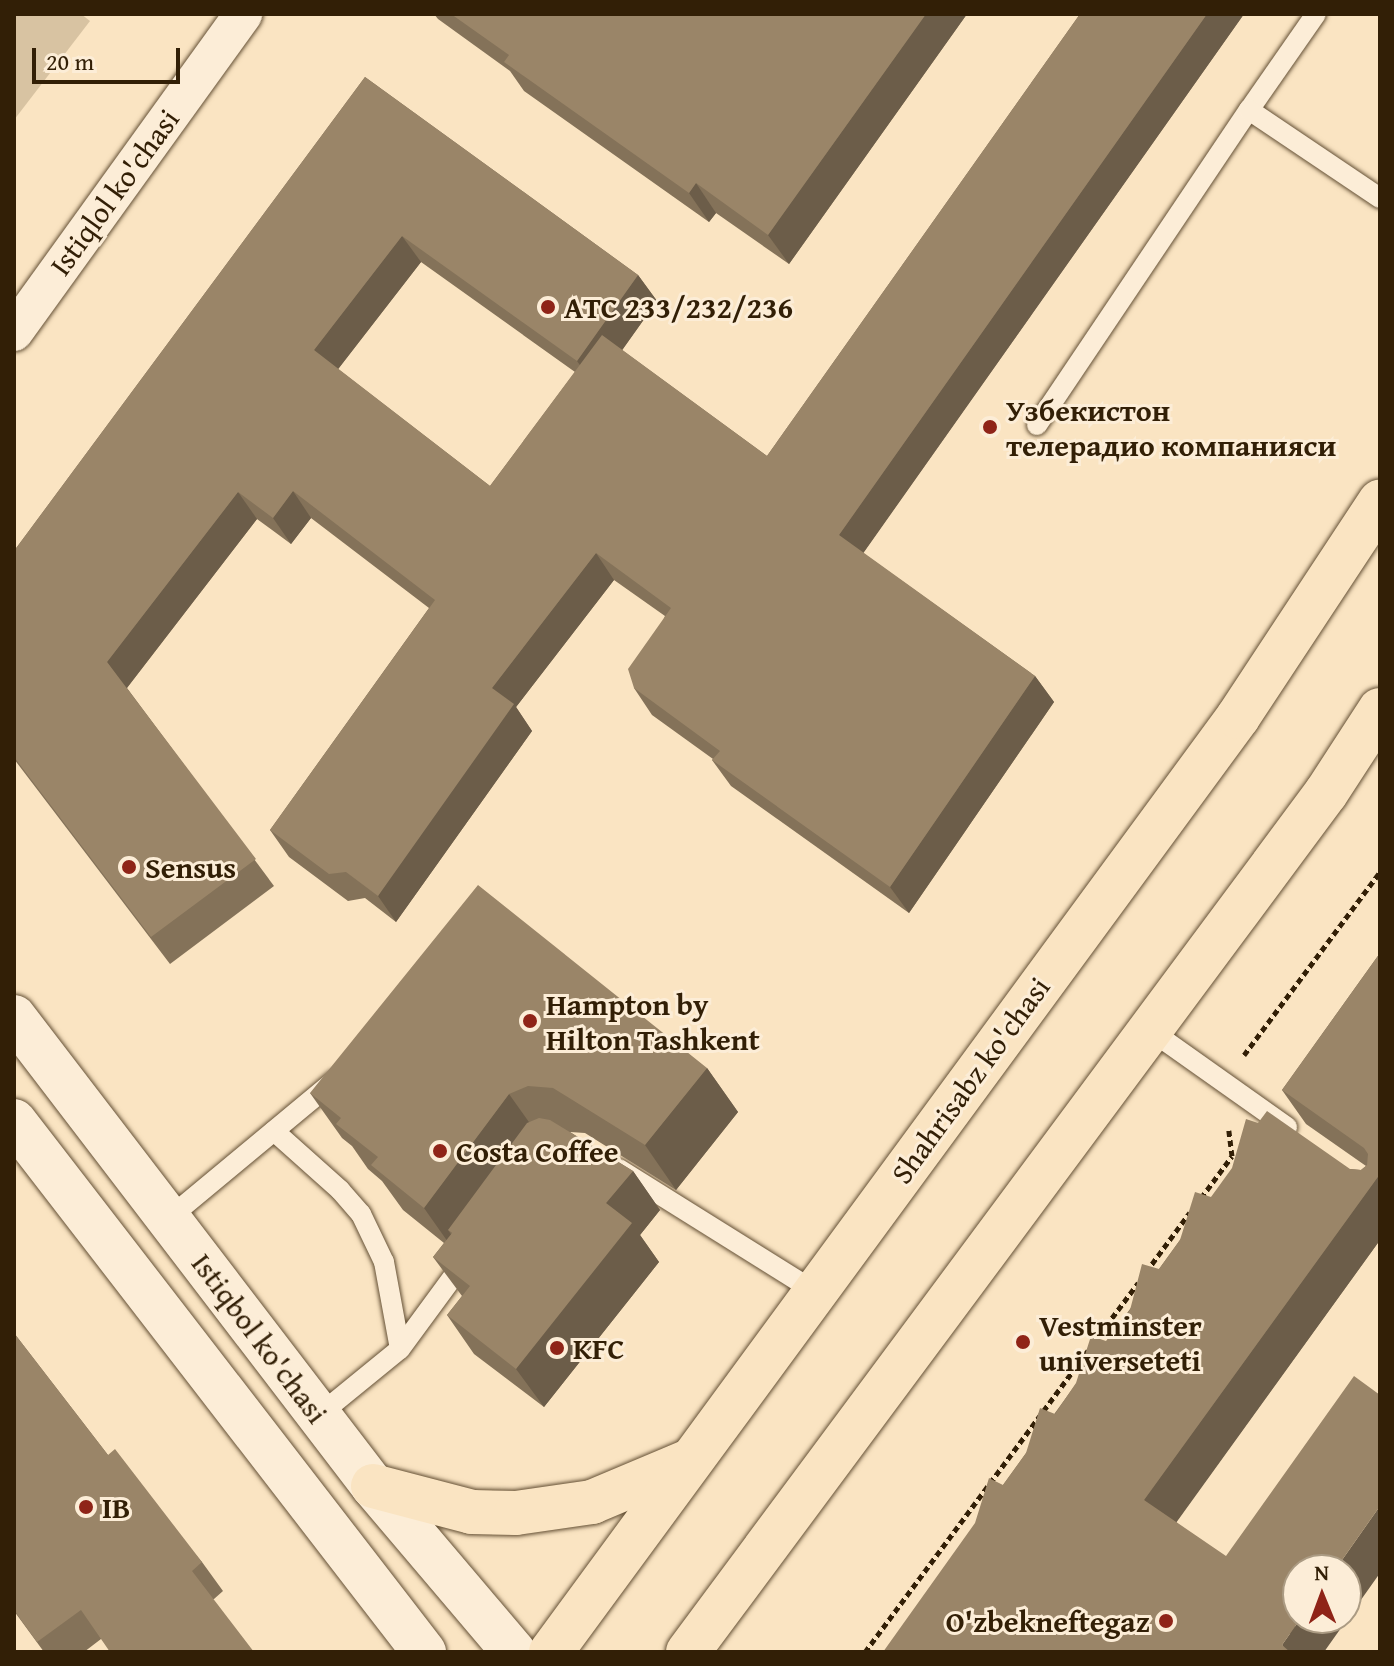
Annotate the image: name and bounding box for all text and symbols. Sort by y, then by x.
scale bar [36,32,184,82]
text: 20 m [46,44,94,79]
street label: Istiqlol ko'chasi [42,102,186,282]
place label: АТС 233/232/236 [564,289,793,325]
marker: АТС 233/232/236 [539,298,557,316]
place label: Узбекистон телерадио компанияси [1006,392,1336,462]
marker: Узбекистон телерадио компанияси [981,418,999,436]
place label: Sensus [145,849,236,885]
marker: Sensus [120,858,138,876]
street label: Shahrisabz ko'chasi [883,970,1057,1190]
place label: Hampton by Hilton Tashkent [546,986,760,1056]
marker: Hampton by Hilton Tashkent [521,1012,539,1030]
place label: Costa Coffee [456,1133,619,1169]
marker: Costa Coffee [431,1142,449,1160]
street label: Istiqbol ko'chasi [184,1246,336,1430]
place label: Vestminster universeteti [1039,1307,1202,1378]
place label: KFC [573,1330,624,1366]
marker: Vestminster universeteti [1014,1333,1032,1351]
marker: KFC [548,1339,566,1357]
place label: IB [102,1489,131,1525]
marker: IB [77,1498,95,1516]
north arrow [1282,1554,1362,1634]
text: N [1314,1556,1329,1588]
place label: O'zbekneftegaz [946,1603,1150,1639]
marker: O'zbekneftegaz [1157,1612,1175,1630]

